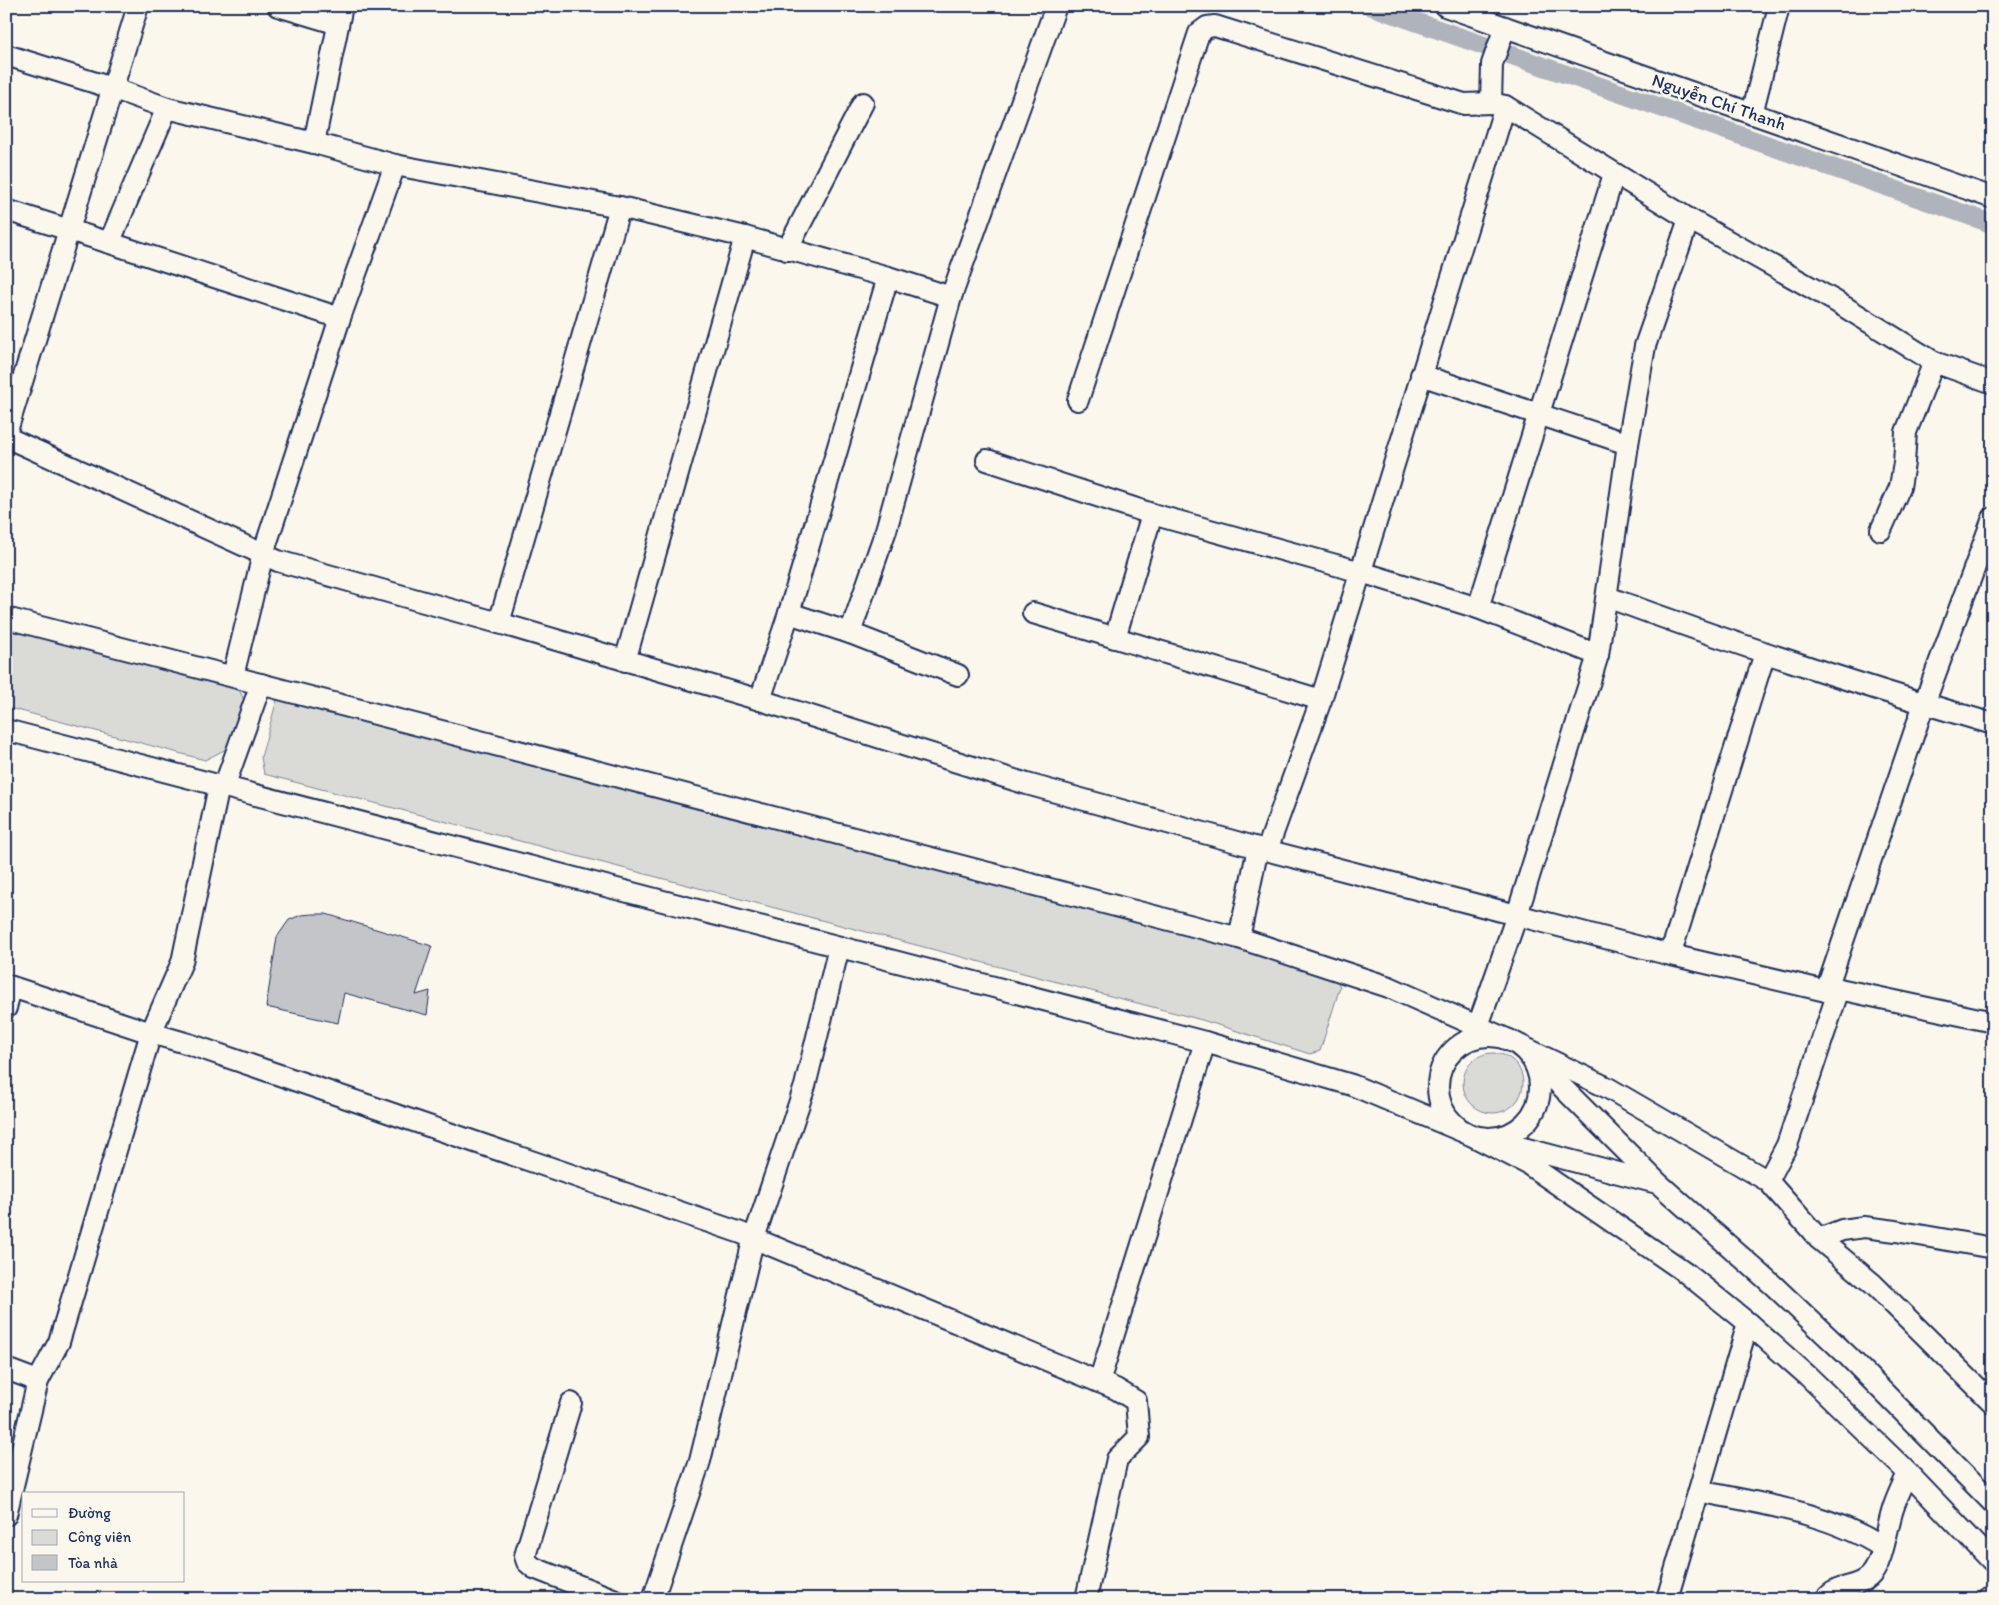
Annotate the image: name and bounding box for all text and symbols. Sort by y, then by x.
street label: Nguyễn Chí Thanh [1649,69,1789,135]
legend [22,1492,185,1582]
text: Đường [68,1504,111,1522]
text: Công viên [68,1528,132,1546]
text: Tòa nhà [68,1554,118,1572]

